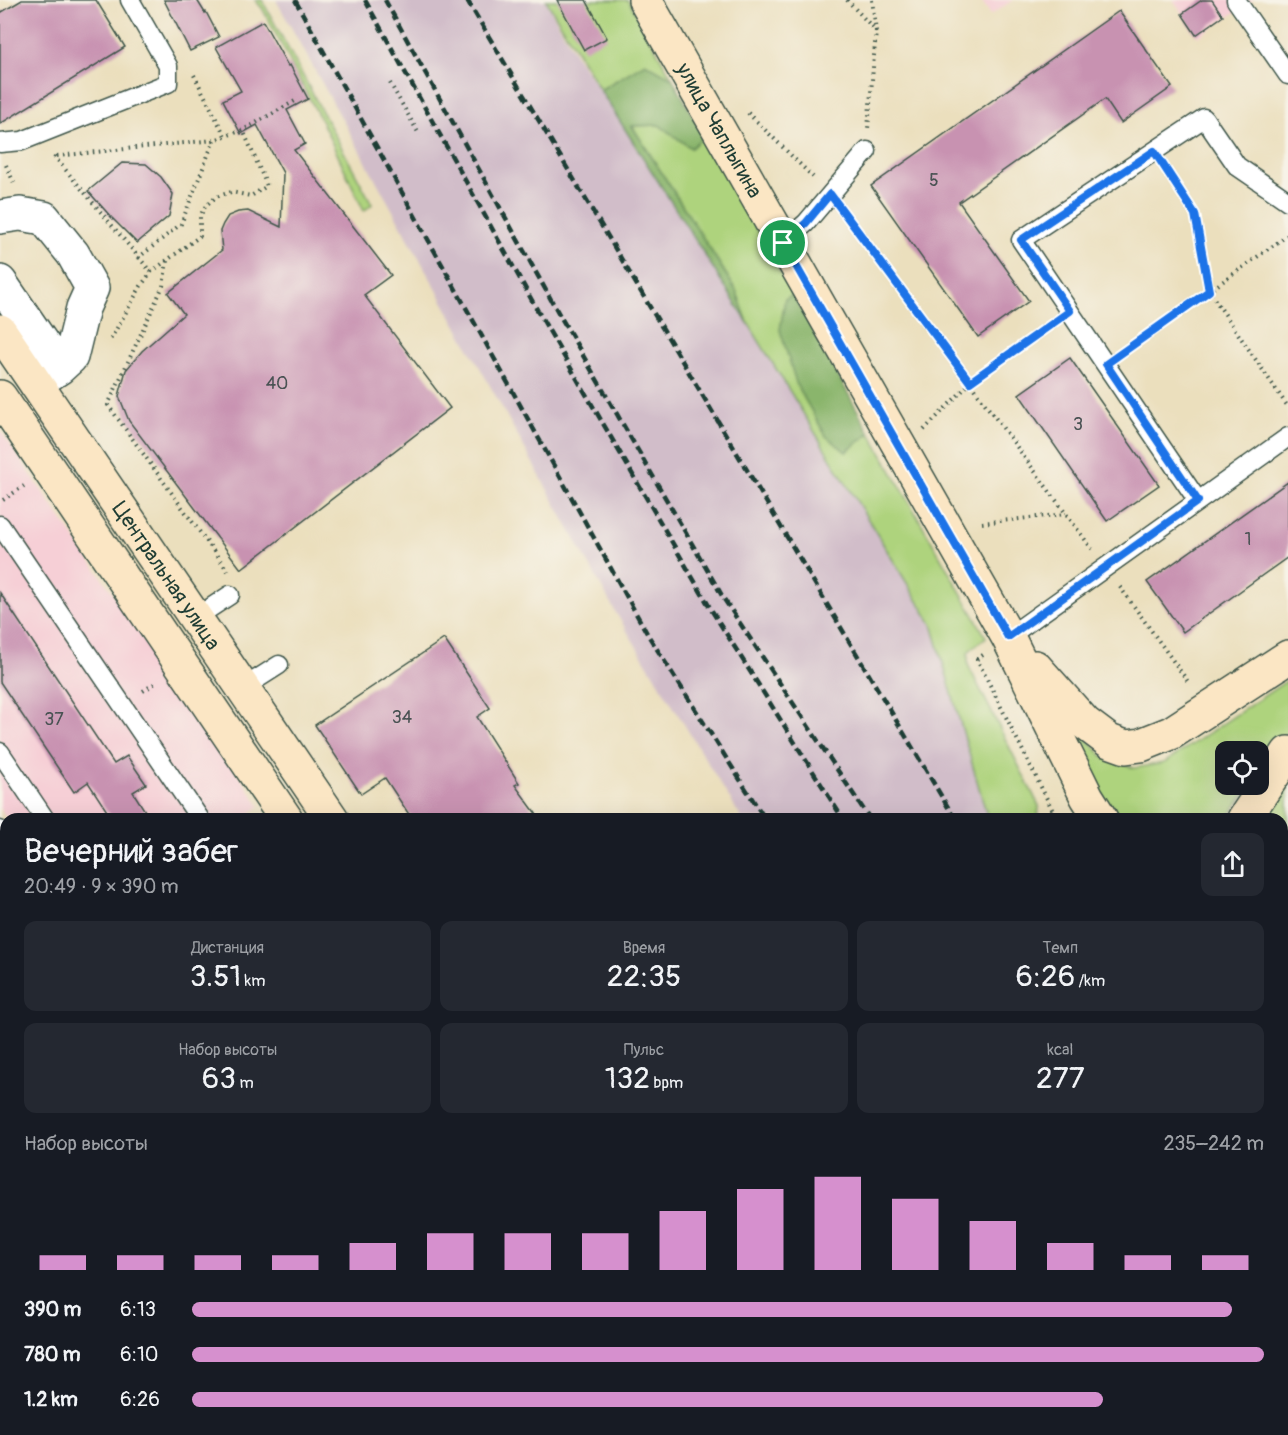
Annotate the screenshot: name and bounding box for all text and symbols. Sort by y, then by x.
street label: улица Чаплыгина [669,57,768,203]
house number: 5 [929,169,939,192]
pin [757,217,808,268]
icon: arrive [766,226,799,259]
house number: 40 [266,372,288,395]
house number: 3 [1073,413,1083,436]
street label: Центральная улица [106,497,226,655]
house number: 1 [1244,528,1252,551]
house number: 34 [392,706,413,729]
house number: 37 [44,708,64,731]
map controls [1215,741,1269,795]
button: locate [1215,741,1269,795]
text: Вечерний забег [24,831,238,872]
button: share [1201,833,1264,896]
text: 20:49 · 9 × 390 m [24,874,178,899]
text: Дистанция [191,938,264,958]
text: Время [623,938,665,958]
text: Темп [1043,938,1078,958]
text: 3.51 [190,958,241,995]
text: 22:35 [607,958,681,995]
text: 6:26 [1015,958,1075,995]
text: km [241,971,266,991]
text: /km [1075,971,1105,991]
text: Набор высоты [178,1040,277,1060]
text: Пульс [624,1040,664,1060]
text: kcal [1047,1040,1073,1060]
text: 63 [202,1060,236,1097]
text: 132 [605,1060,650,1097]
text: 277 [1036,1060,1085,1097]
text: m [236,1073,254,1093]
text: bpm [650,1073,683,1093]
text: Набор высоты [24,1131,148,1156]
text: 235–242 m [1164,1131,1264,1156]
text: 390 m [24,1297,81,1322]
text: 6:13 [120,1297,156,1322]
text: 780 m [24,1342,80,1367]
text: 6:10 [120,1342,158,1367]
text: 1.2 km [24,1387,78,1412]
text: 6:26 [120,1387,160,1412]

